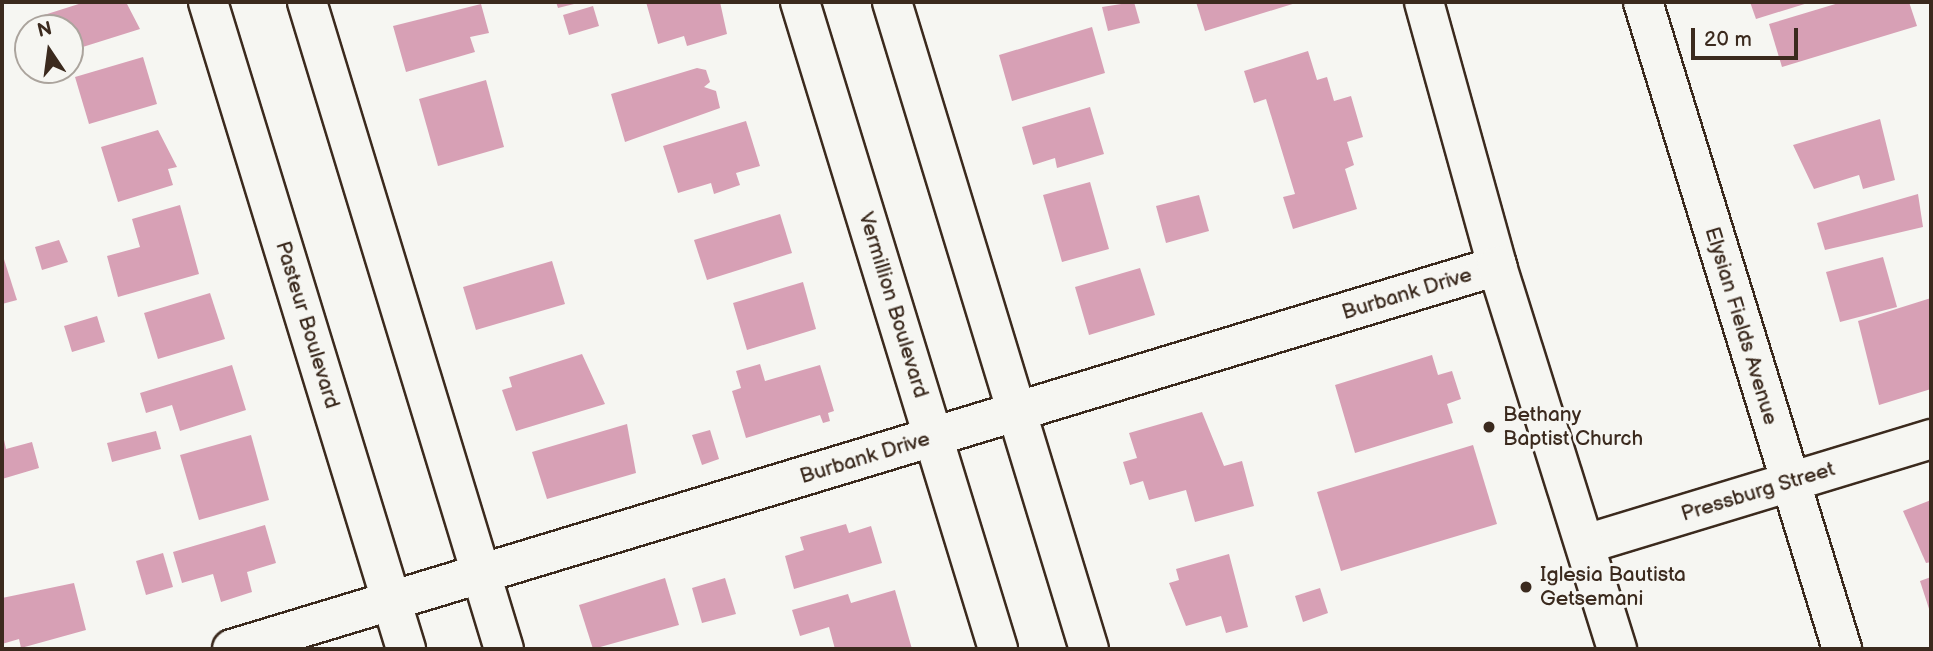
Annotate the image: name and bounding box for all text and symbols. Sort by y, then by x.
north arrow [14,14,84,84]
scale bar [1695,14,1802,58]
text: N [35,17,54,43]
text: 20 m [1704,27,1752,52]
street label: Vermillion Boulevard [853,209,933,401]
street label: Elysian Fields Avenue [1699,224,1783,428]
street label: Pasteur Boulevard [270,238,344,412]
street label: Burbank Drive [1339,262,1475,326]
place label: Bethany Baptist Church [1503,402,1643,452]
marker: Bethany Baptist Church [1481,419,1497,435]
street label: Burbank Drive [797,426,933,490]
street label: Pressburg Street [1678,457,1838,527]
place label: Iglesia Bautista Getsemani [1540,562,1686,612]
marker: Iglesia Bautista Getsemani [1518,579,1534,595]

